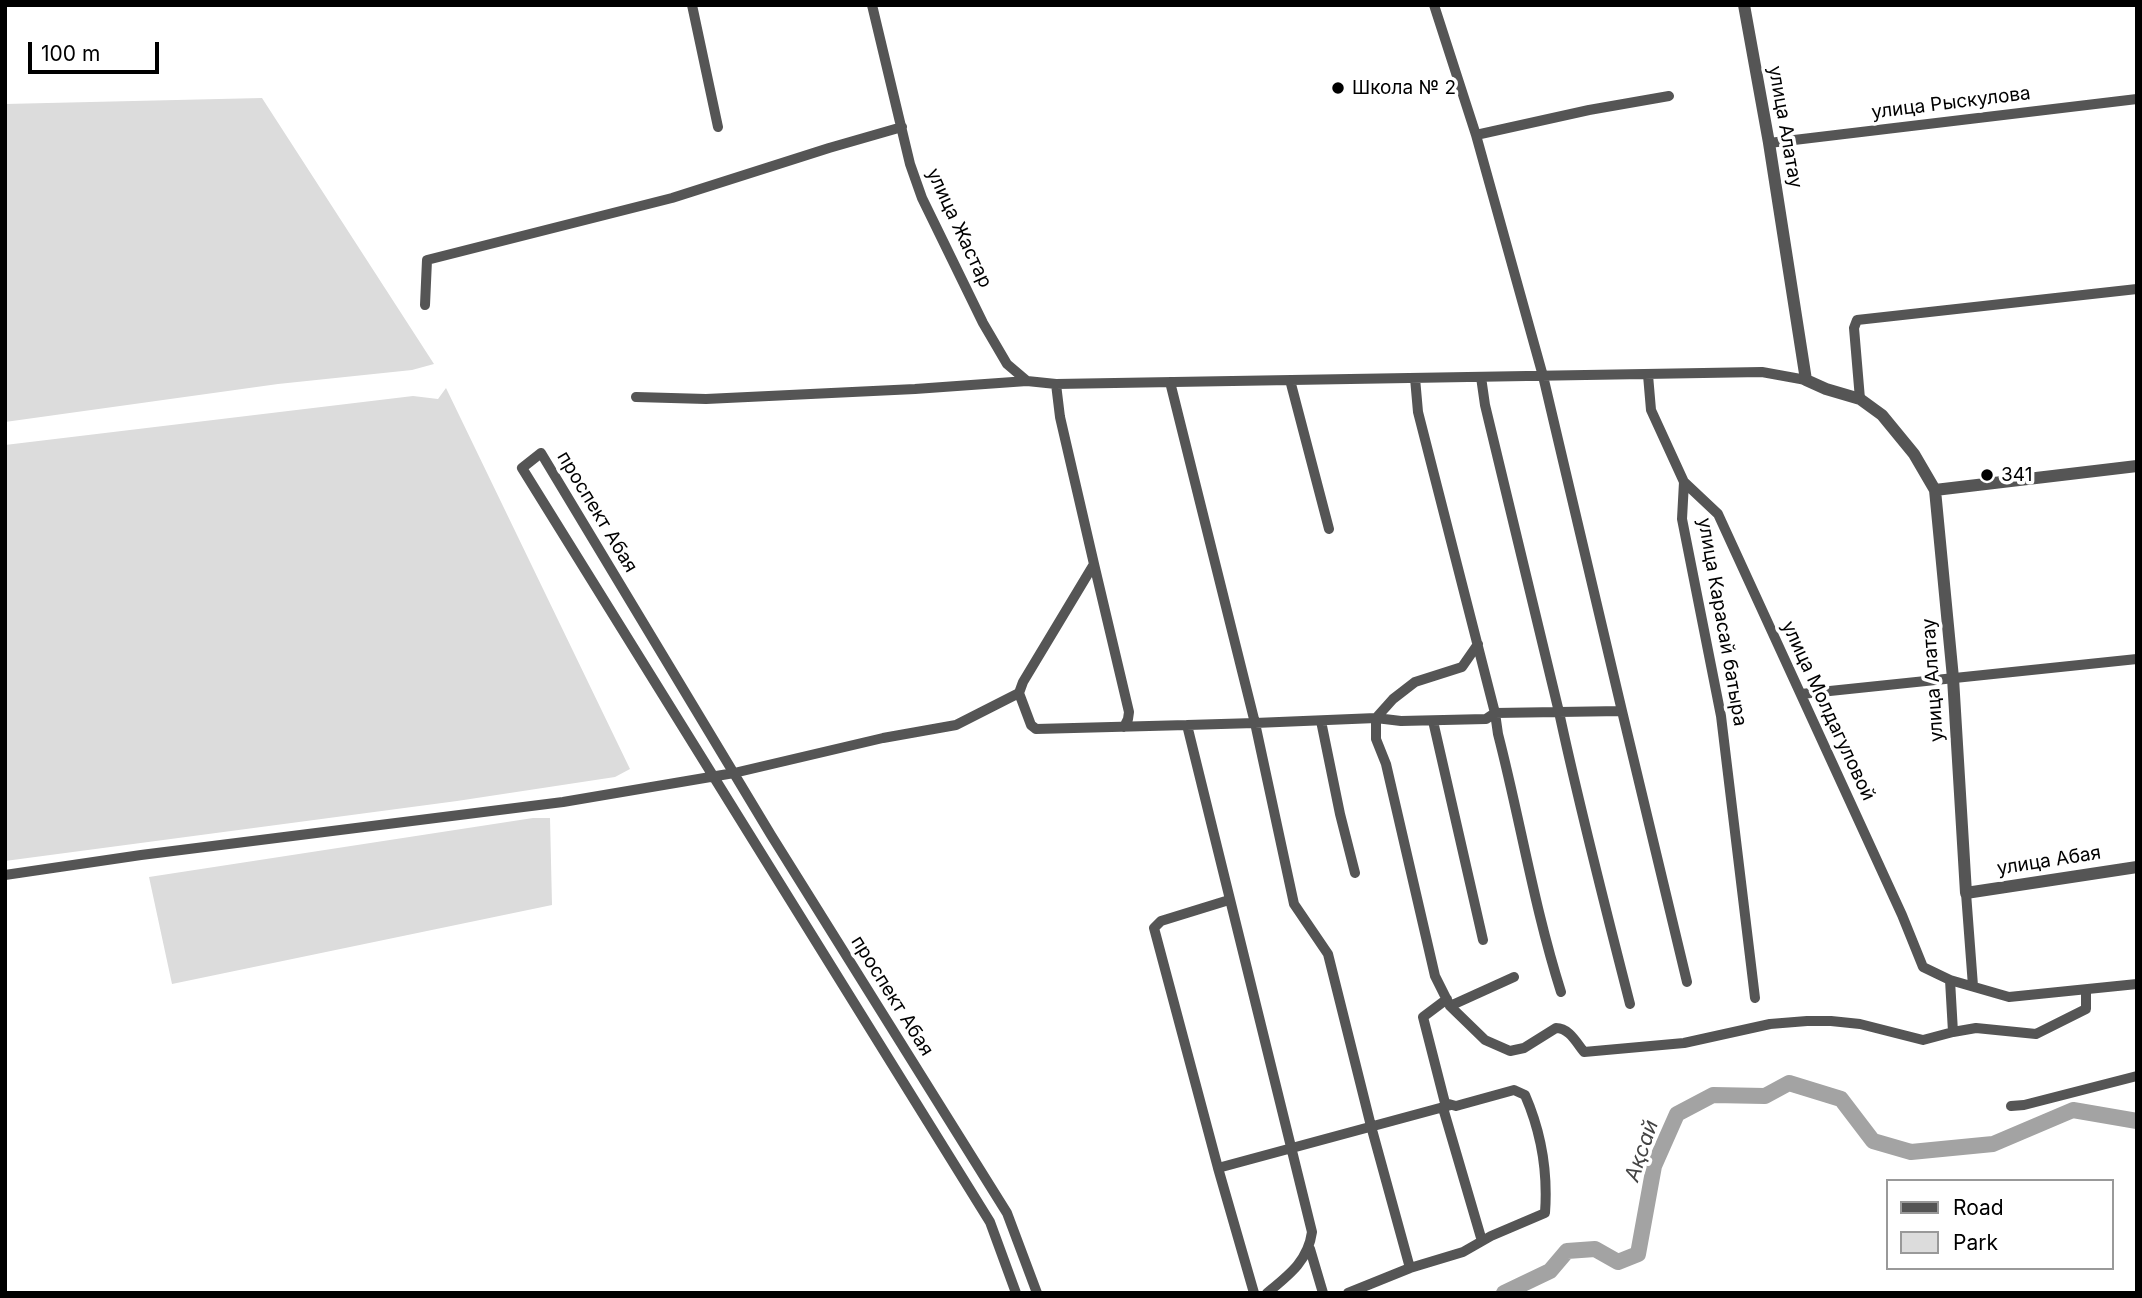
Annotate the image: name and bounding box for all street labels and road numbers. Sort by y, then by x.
street label: улица Алатау [1763,64,1807,190]
street label: улица Рыскулова [1870,82,2032,124]
street label: улица Жастар [921,165,997,291]
street label: проспект Абая [552,447,642,577]
street label: улица Карасай батыра [1692,516,1752,728]
street label: улица Алатау [1917,617,1949,743]
street label: улица Молдагуловой [1776,618,1880,804]
street label: улица Абая [1995,842,2103,880]
street label: проспект Абая [846,932,938,1060]

